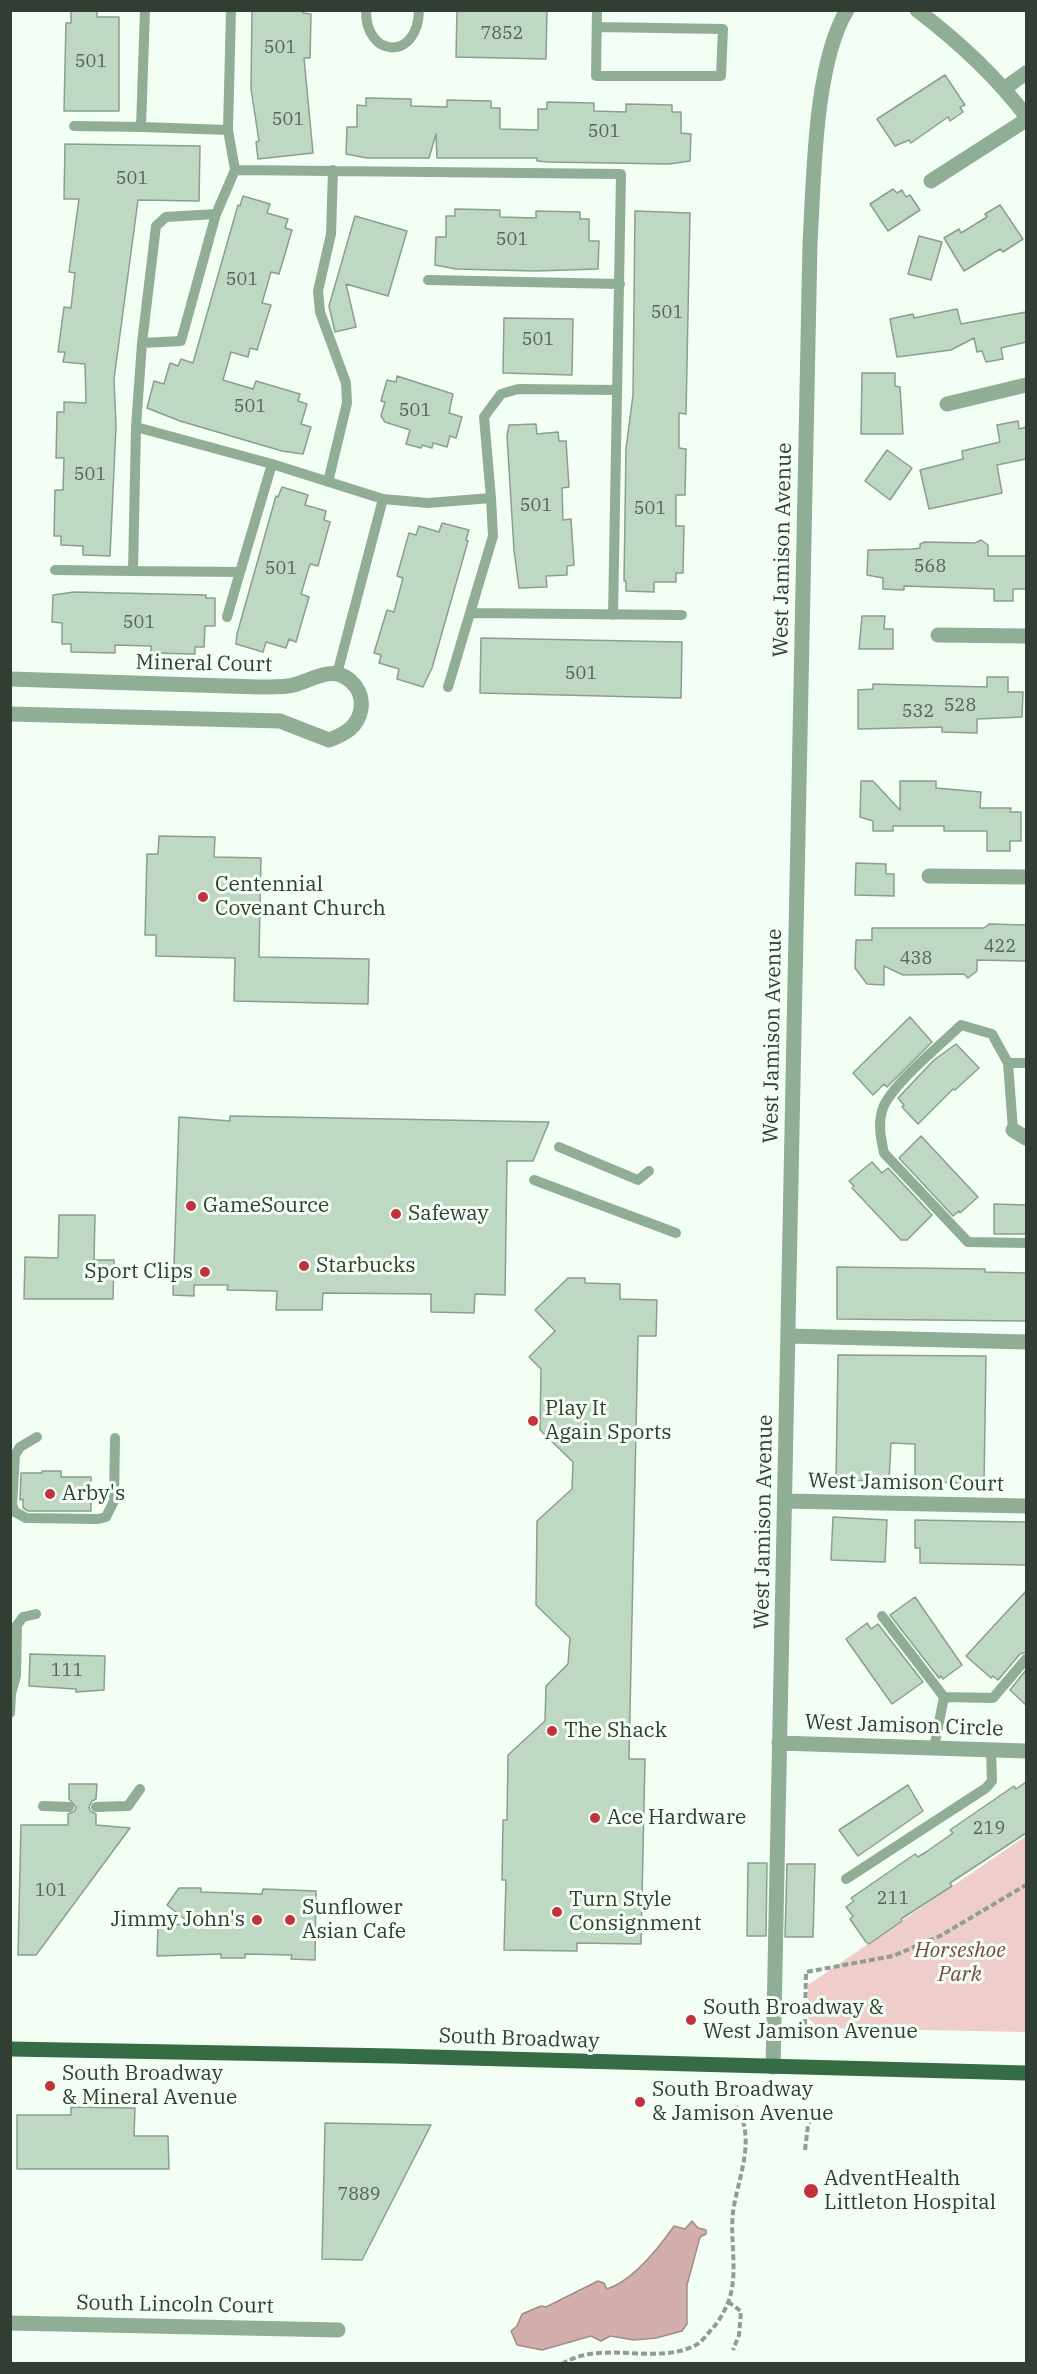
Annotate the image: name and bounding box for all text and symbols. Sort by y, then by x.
house number: 7852 [480,23,524,45]
house number: 501 [264,37,296,59]
house number: 501 [75,51,107,73]
house number: 501 [272,109,304,131]
house number: 501 [588,121,620,143]
house number: 501 [116,168,148,190]
house number: 501 [496,229,528,251]
house number: 501 [226,269,258,291]
house number: 501 [651,302,683,324]
house number: 501 [522,329,554,351]
house number: 501 [234,396,266,418]
house number: 501 [399,400,431,422]
street label: West Jamison Avenue [769,442,797,658]
house number: 501 [74,464,106,486]
house number: 501 [520,495,552,517]
house number: 501 [634,498,666,520]
house number: 568 [914,556,946,578]
house number: 501 [265,558,297,580]
house number: 501 [123,612,155,634]
street label: Mineral Court [135,650,273,678]
house number: 501 [565,663,597,685]
house number: 528 [944,695,976,717]
house number: 532 [902,701,934,723]
place label: Centennial Covenant Church [215,872,386,922]
marker: Centennial Covenant Church [196,890,210,904]
street label: West Jamison Avenue [759,928,787,1144]
house number: 422 [984,936,1016,958]
house number: 438 [900,948,932,970]
place label: GameSource [203,1193,329,1219]
marker: GameSource [184,1199,198,1213]
place label: Safeway [408,1201,489,1227]
marker: Safeway [389,1207,403,1221]
place label: Starbucks [316,1253,415,1279]
place label: Sport Clips [84,1259,193,1285]
marker: Starbucks [297,1259,311,1273]
marker: Sport Clips [198,1265,212,1279]
place label: Play It Again Sports [545,1396,671,1446]
marker: Play It Again Sports [526,1414,540,1428]
street label: West Jamison Avenue [750,1414,778,1630]
street label: West Jamison Court [808,1469,1004,1497]
place label: Arby's [62,1481,125,1507]
marker: Arby's [43,1487,57,1501]
house number: 111 [51,1660,83,1682]
street label: West Jamison Circle [804,1710,1004,1742]
place label: The Shack [564,1718,667,1744]
marker: The Shack [545,1724,559,1738]
place label: Ace Hardware [607,1805,746,1831]
marker: Ace Hardware [588,1811,602,1825]
house number: 219 [973,1818,1005,1840]
house number: 101 [35,1880,67,1902]
place label: Turn Style Consignment [569,1887,701,1937]
house number: 211 [877,1888,909,1910]
place label: Sunflower Asian Cafe [302,1895,406,1945]
marker: Turn Style Consignment [550,1905,564,1919]
place label: Jimmy John's [111,1907,245,1933]
marker: Jimmy John's [250,1913,264,1927]
marker: Sunflower Asian Cafe [283,1913,297,1927]
park label: Horseshoe Park [915,1938,1005,1988]
place label: South Broadway & West Jamison Avenue [703,1995,918,2045]
marker: South Broadway & West Jamison Avenue [684,2013,698,2027]
street label: South Broadway [438,2024,600,2054]
place label: South Broadway & Mineral Avenue [62,2061,237,2111]
place label: South Broadway & Jamison Avenue [652,2077,834,2127]
marker: South Broadway & Mineral Avenue [43,2079,57,2093]
marker: South Broadway & Jamison Avenue [633,2095,647,2109]
place label: AdventHealth Littleton Hospital [824,2166,996,2216]
marker: AdventHealth Littleton Hospital [802,2182,820,2200]
house number: 7889 [337,2184,381,2206]
street label: South Lincoln Court [76,2291,274,2319]

